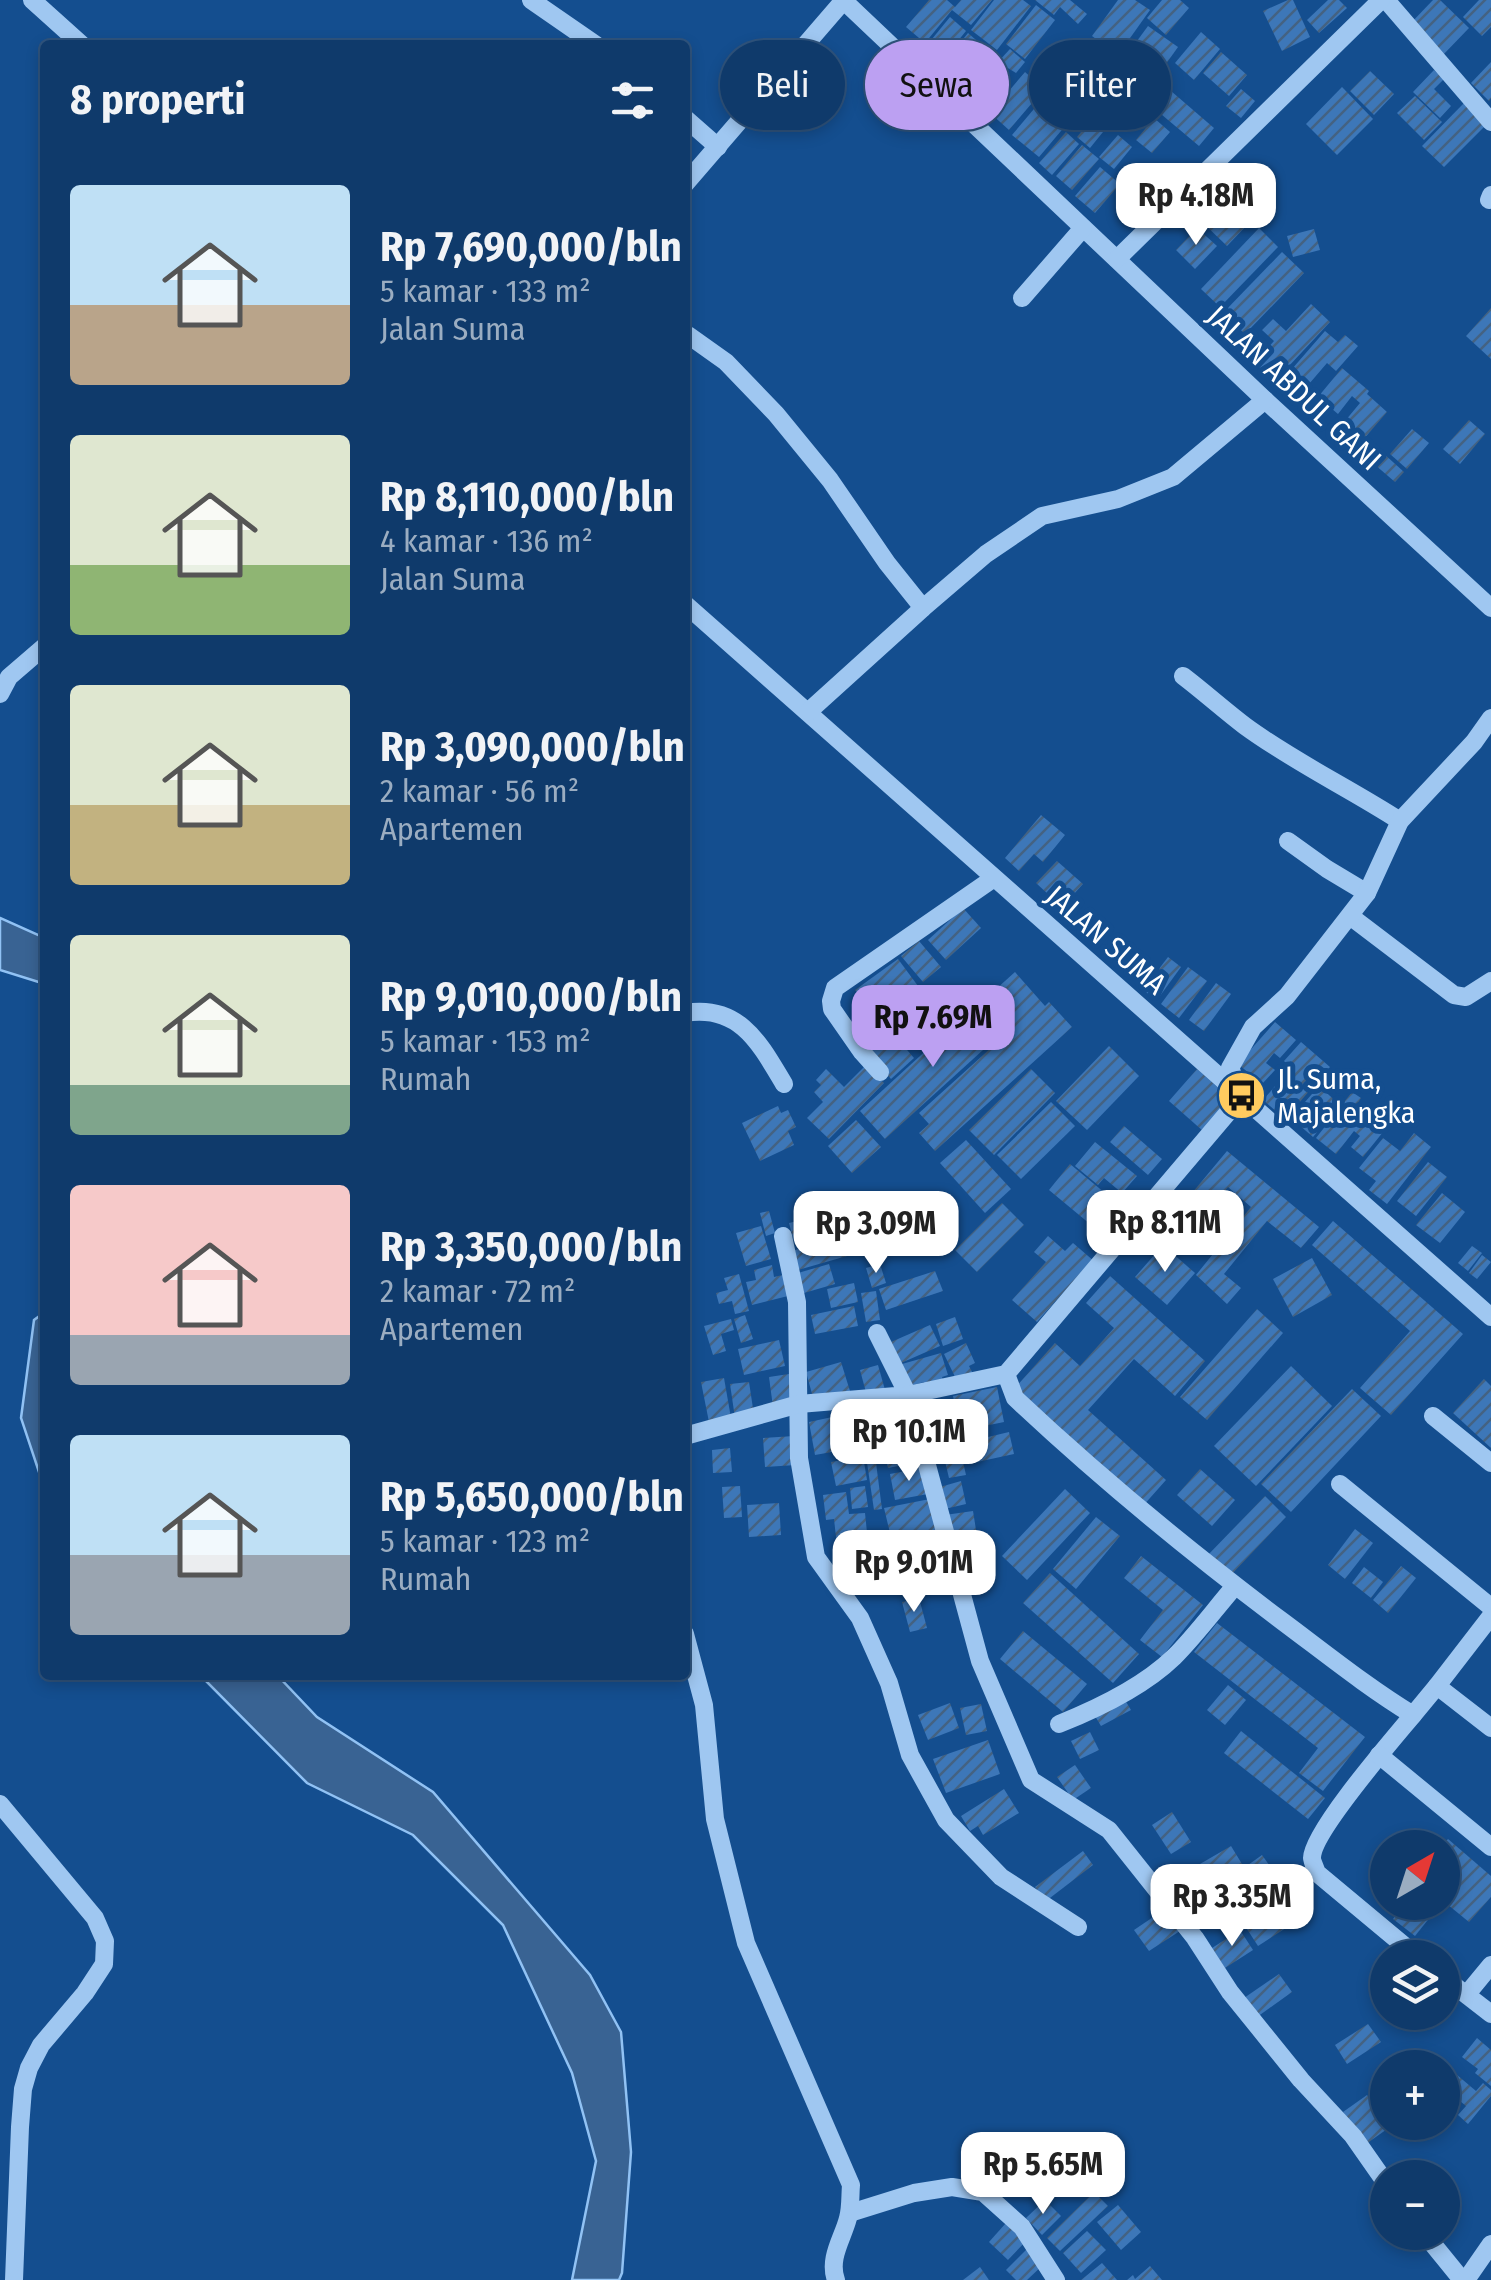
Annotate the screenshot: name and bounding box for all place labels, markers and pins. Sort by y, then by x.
pin: Rp 4.18M [1093,163,1299,248]
pin: Rp 7.69M [830,985,1036,1070]
place label: Jl. Suma, Majalengka [1277,1061,1415,1131]
bus stop icon: Jl. Suma, Majalengka [1216,1070,1268,1122]
pin: Rp 8.11M [1062,1190,1268,1275]
pin: Rp 3.09M [773,1191,979,1276]
pin: Rp 10.1M [806,1399,1012,1484]
pin: Rp 9.01M [811,1530,1017,1615]
pin: Rp 3.35M [1129,1864,1335,1949]
pin: Rp 5.65M [940,2132,1146,2217]

